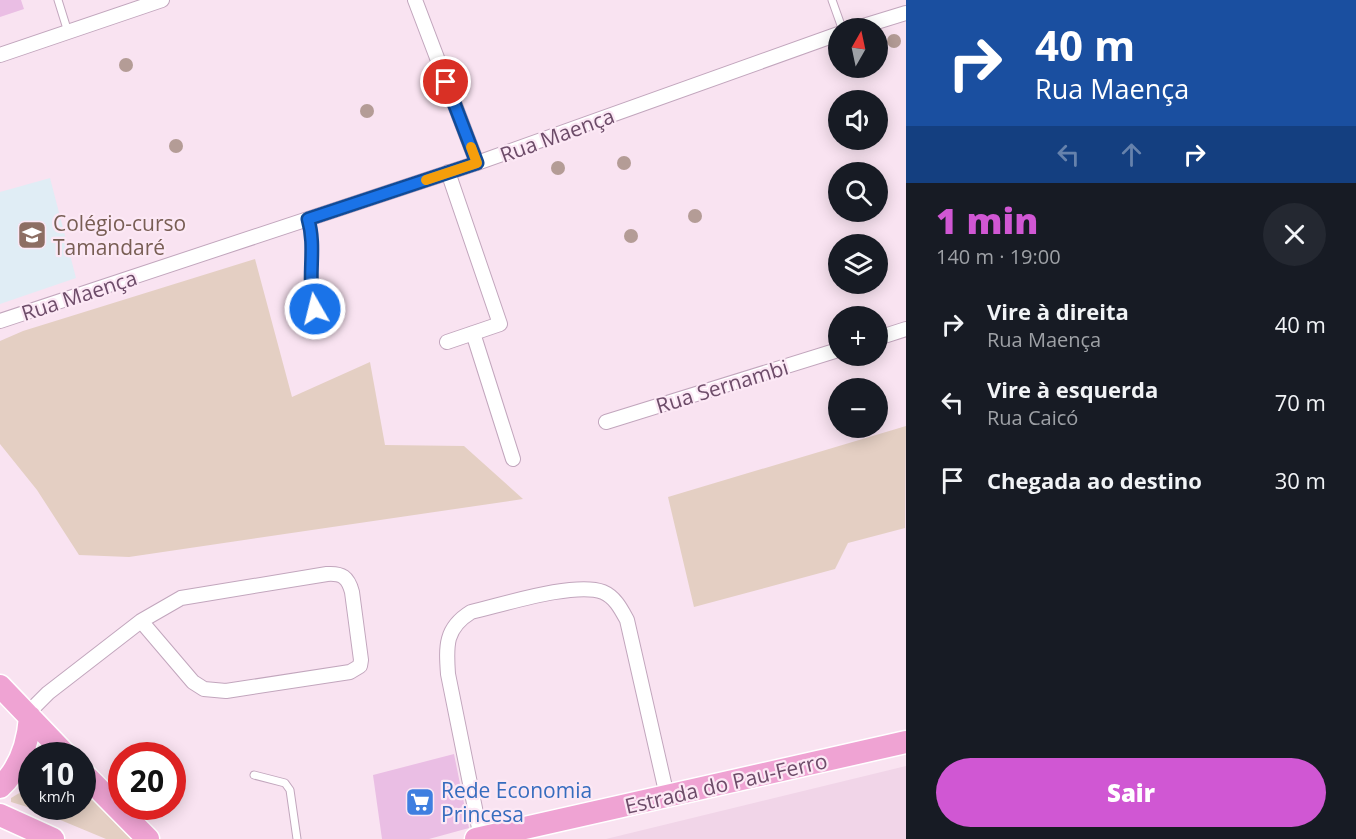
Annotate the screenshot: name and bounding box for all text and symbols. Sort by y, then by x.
text: 40 m [1035,16,1135,73]
north arrow [828,18,888,78]
map controls [828,18,888,438]
icon: right [936,24,1014,102]
pin [420,56,471,107]
icon: arrive [429,65,462,98]
text: Rua Maença [1035,70,1189,107]
button: sound [828,90,888,150]
street label: Rua Maença [496,101,618,169]
icon: left [1052,138,1085,171]
icon: ahead [1115,138,1148,171]
icon: right [1178,138,1211,171]
button: search [828,162,888,222]
text: 1 min [936,196,1038,245]
button: close [1263,203,1326,266]
place label: Colégio-curso Tamandaré [53,209,186,261]
school or university icon: Colégio-curso Tamandaré [16,219,48,251]
button: layers [828,234,888,294]
text: 140 m · 19:00 [936,243,1061,270]
street label: Rua Maença [18,263,140,327]
position arrow [283,277,347,341]
text: Vire à direita [987,296,1129,326]
button: + [828,306,888,366]
icon: right [936,308,969,341]
text: 40 m [1275,309,1326,339]
text: Rua Maença [987,326,1101,353]
street label: Rua Sernambi [652,353,792,419]
text: Vire à esquerda [987,374,1158,404]
button: − [828,378,888,438]
icon: left [936,386,969,419]
text: 70 m [1275,387,1326,417]
text: Rua Caicó [987,404,1078,431]
icon: arrive [936,464,969,497]
text: Chegada ao destino [987,465,1202,495]
text: 30 m [1275,465,1326,495]
speed limit sign: 20 [108,742,186,820]
street label: Estrada do Pau-Ferro [622,746,830,820]
text: 10 [40,753,74,794]
button: Sair [936,758,1326,827]
place label: Rede Economia Princesa [441,776,592,828]
text: km/h [39,786,75,806]
supermarket icon: Rede Economia Princesa [404,786,436,818]

